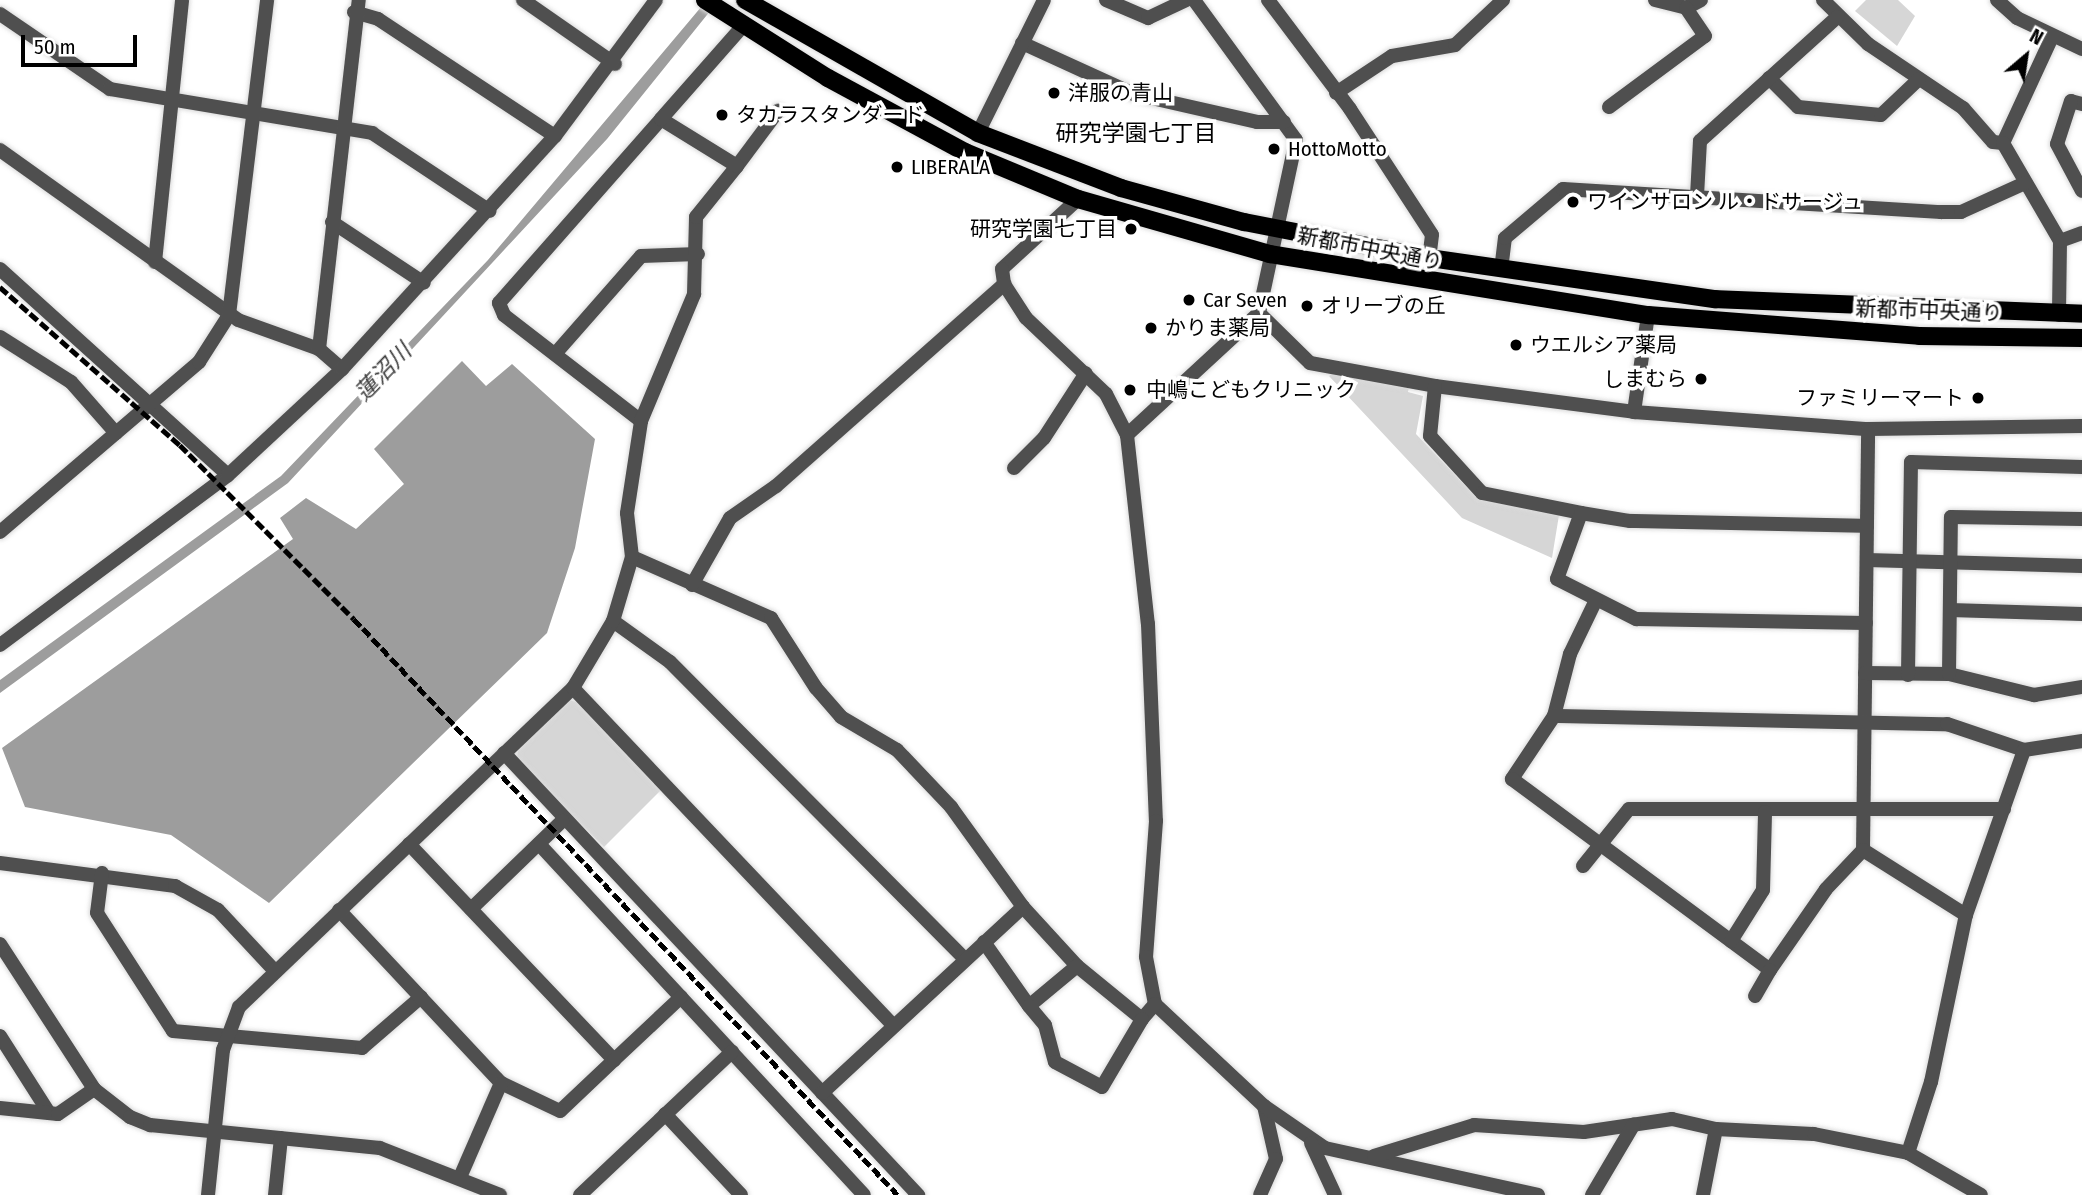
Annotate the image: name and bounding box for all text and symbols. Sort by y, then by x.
scale bar [24,21,140,65]
north arrow [1991,21,2061,91]
text: N [2026,24,2047,50]
text: 50 m [34,34,76,60]
place label: 洋服の青山 [1068,80,1173,106]
marker: 洋服の青山 [1046,85,1062,101]
place label: タカラスタンダード [736,102,925,128]
marker: タカラスタンダード [714,107,730,123]
district label: 研究学園七丁目 [1056,119,1216,147]
place label: HottoMotto [1288,136,1387,162]
marker: HottoMotto [1266,141,1282,157]
place label: LIBERALA [911,154,990,180]
marker: LIBERALA [889,159,905,175]
place label: ワインサロン ル・ドサージュ [1587,189,1865,215]
marker: ワインサロン ル・ドサージュ [1565,194,1581,210]
place label: 研究学園七丁目 [970,216,1117,242]
marker: 研究学園七丁目 [1123,221,1139,237]
street label: 新都市中央通り [1295,223,1445,275]
place label: Car Seven [1203,287,1287,313]
marker: Car Seven [1181,292,1197,308]
place label: オリーブの丘 [1321,293,1447,319]
street label: 新都市中央通り [1855,296,2003,326]
marker: オリーブの丘 [1299,298,1315,314]
place label: かりま薬局 [1165,315,1270,341]
marker: かりま薬局 [1143,320,1159,336]
place label: ウエルシア薬局 [1530,332,1677,358]
marker: ウエルシア薬局 [1508,337,1524,353]
water label: 蓮沼川 [349,338,417,406]
place label: しまむら [1603,366,1687,392]
marker: しまむら [1693,371,1709,387]
place label: 中嶋こどもクリニック [1146,377,1356,403]
marker: 中嶋こどもクリニック [1120,380,1140,400]
place label: ファミリーマート [1796,385,1964,411]
marker: ファミリーマート [1970,390,1986,406]

